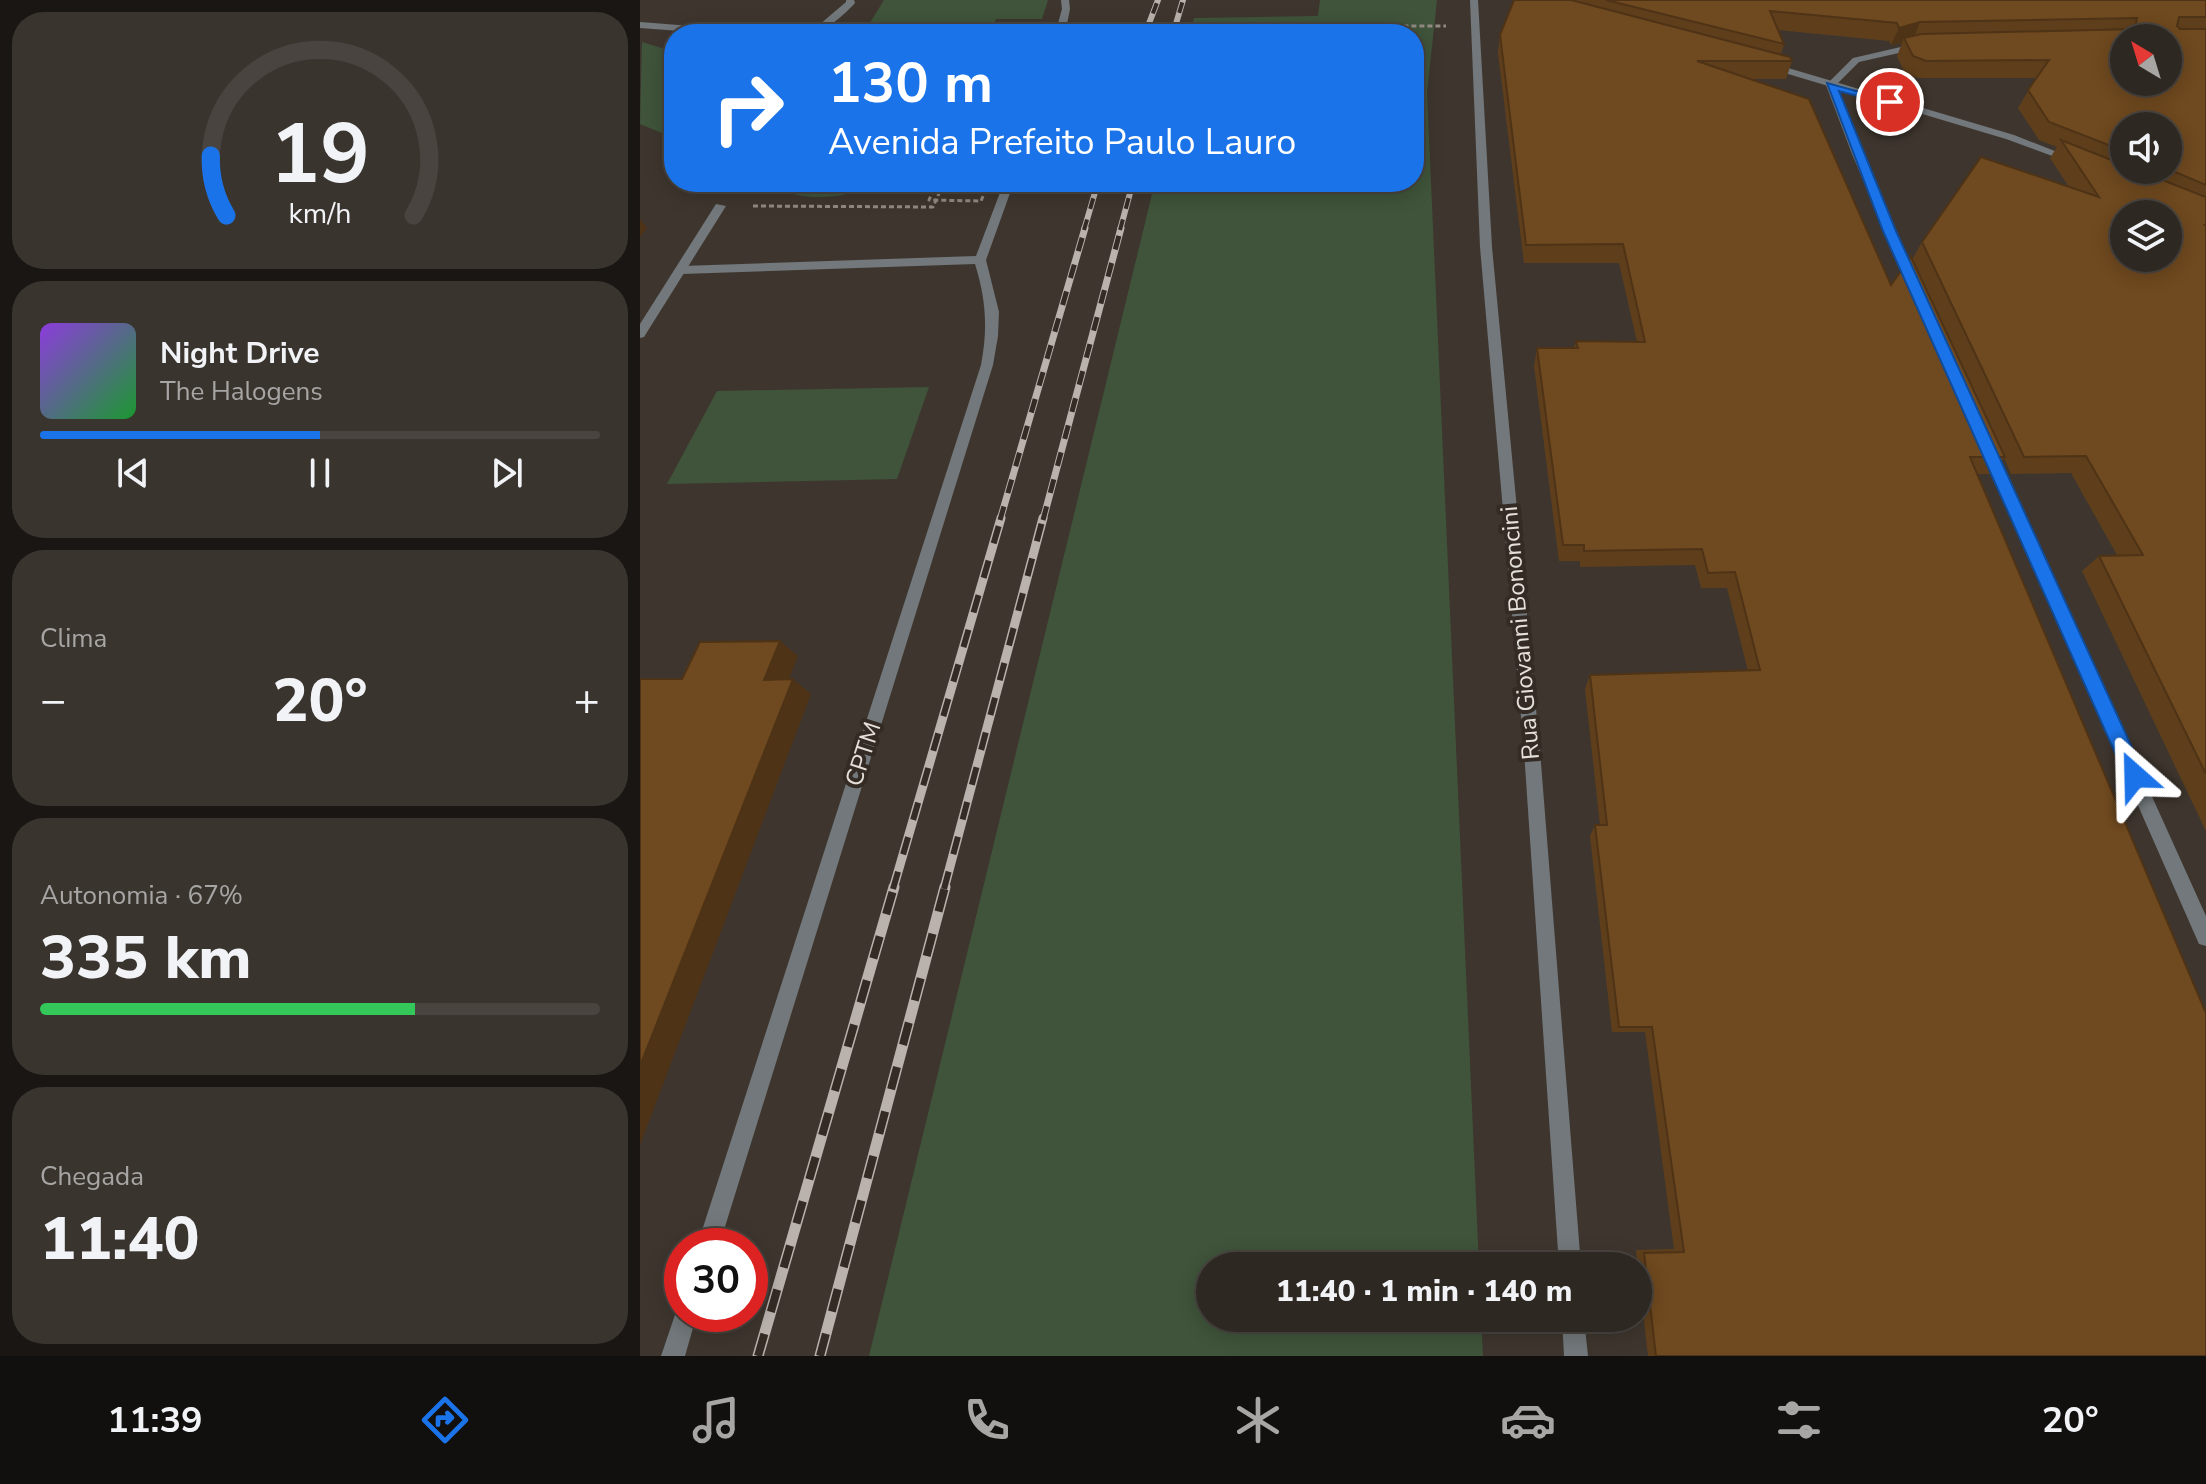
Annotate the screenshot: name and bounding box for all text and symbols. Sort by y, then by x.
north arrow [2110,24,2182,96]
map controls [2110,24,2182,272]
text: 130 m [828,45,993,122]
icon: right [696,56,800,160]
pin [1856,68,1924,136]
icon: arrive [1868,80,1912,124]
text: 19 [270,98,370,211]
button: sound [2110,112,2182,184]
text: Avenida Prefeito Paulo Lauro [828,118,1296,167]
text: km/h [289,195,351,234]
button: layers [2110,200,2182,272]
text: Night Drive [160,333,319,374]
text: The Halogens [160,374,323,409]
icon: previous [111,451,155,495]
icon: pause [298,451,342,495]
icon: next [485,451,529,495]
street label: Rua Giovanni Bononcini [1493,505,1547,761]
text: Clima [40,621,107,656]
text: 20° [272,660,368,742]
text: − [40,671,66,731]
text: + [574,671,600,731]
street label: CPTM [838,718,888,790]
position arrow [2093,734,2177,818]
text: Autonomia · 67% [40,878,243,913]
text: 335 km [40,917,252,999]
text: Chegada [40,1159,144,1194]
text: 11:40 [40,1198,200,1280]
speed limit sign: 30 [664,1228,768,1332]
text: 11:40 · 1 min · 140 m [1276,1271,1572,1312]
icon: directions [417,1392,473,1448]
icon: music [688,1392,744,1448]
icon: phone [959,1392,1015,1448]
icon: climate [1230,1392,1286,1448]
icon: car [1500,1392,1556,1448]
icon: filters [1771,1392,1827,1448]
text: 11:39 [107,1396,203,1445]
text: 20° [2042,1396,2099,1445]

